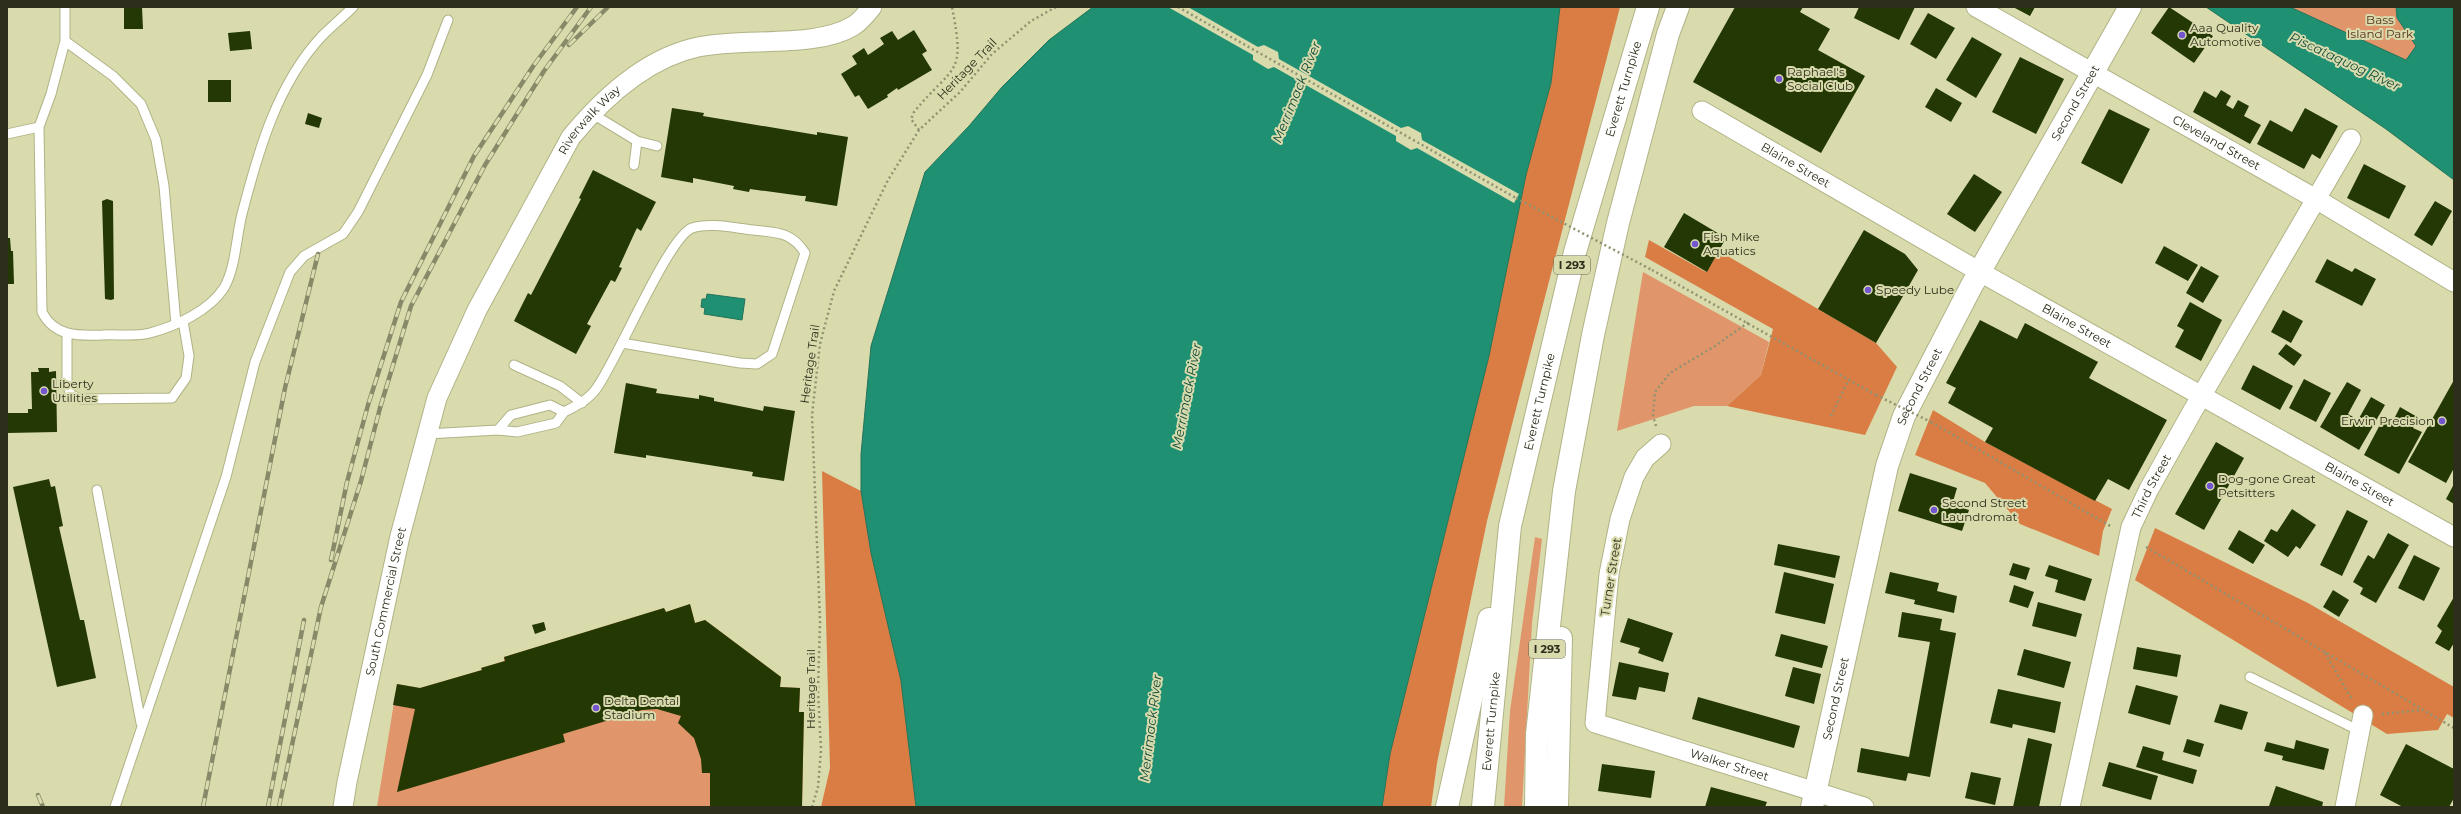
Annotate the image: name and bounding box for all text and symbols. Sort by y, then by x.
park label: Bass Island Park [2347,12,2414,41]
place label: Aaa Quality Automotive [2190,20,2261,49]
water label: Piscataquog River [2287,28,2403,94]
marker: Aaa Quality Automotive [2177,30,2187,40]
street label: Heritage Trail [934,35,1000,103]
water label: Merrimack River [1268,38,1324,145]
street label: Everett Turnpike [1602,39,1644,139]
street label: Second Street [2048,62,2103,143]
place label: Raphael's Social Club [1787,64,1853,93]
marker: Raphael's Social Club [1774,74,1784,84]
street label: Riverwalk Way [555,82,624,157]
street label: Cleveland Street [2170,112,2263,173]
street label: Blaine Street [1758,139,1833,191]
place label: Fish Mike Aquatics [1703,229,1760,258]
marker: Fish Mike Aquatics [1690,239,1700,249]
road number: I 293 [1554,256,1590,274]
place label: Speedy Lube [1876,282,1954,297]
marker: Speedy Lube [1863,285,1873,295]
street label: Blaine Street [2039,300,2114,351]
street label: Heritage Trail [797,323,822,404]
water label: Merrimack River [1168,341,1204,450]
street label: Second Street [1893,345,1945,427]
street label: Everett Turnpike [1520,352,1558,452]
place label: Liberty Utilities [52,376,97,405]
marker: Liberty Utilities [39,386,49,396]
place label: Erwin Precision [2341,413,2434,428]
marker: Erwin Precision [2437,416,2447,426]
street label: Third Street [2128,451,2174,521]
street label: Blaine Street [2322,458,2397,509]
place label: Dog-gone Great Petsitters [2218,471,2316,500]
marker: Dog-gone Great Petsitters [2205,481,2215,491]
place label: Second Street Laundromat [1942,495,2027,524]
marker: Second Street Laundromat [1929,505,1939,515]
street label: South Commercial Street [362,525,409,677]
street label: Turner Street [1597,537,1624,617]
road number: I 293 [1529,640,1565,658]
street label: Heritage Trail [803,649,818,729]
street label: Second Street [1819,655,1852,741]
street label: Everett Turnpike [1479,671,1503,772]
water label: Merrimack River [1135,673,1165,782]
place label: Delta Dental Stadium [604,693,679,722]
marker: Delta Dental Stadium [591,703,601,713]
street label: Walker Street [1688,745,1771,784]

